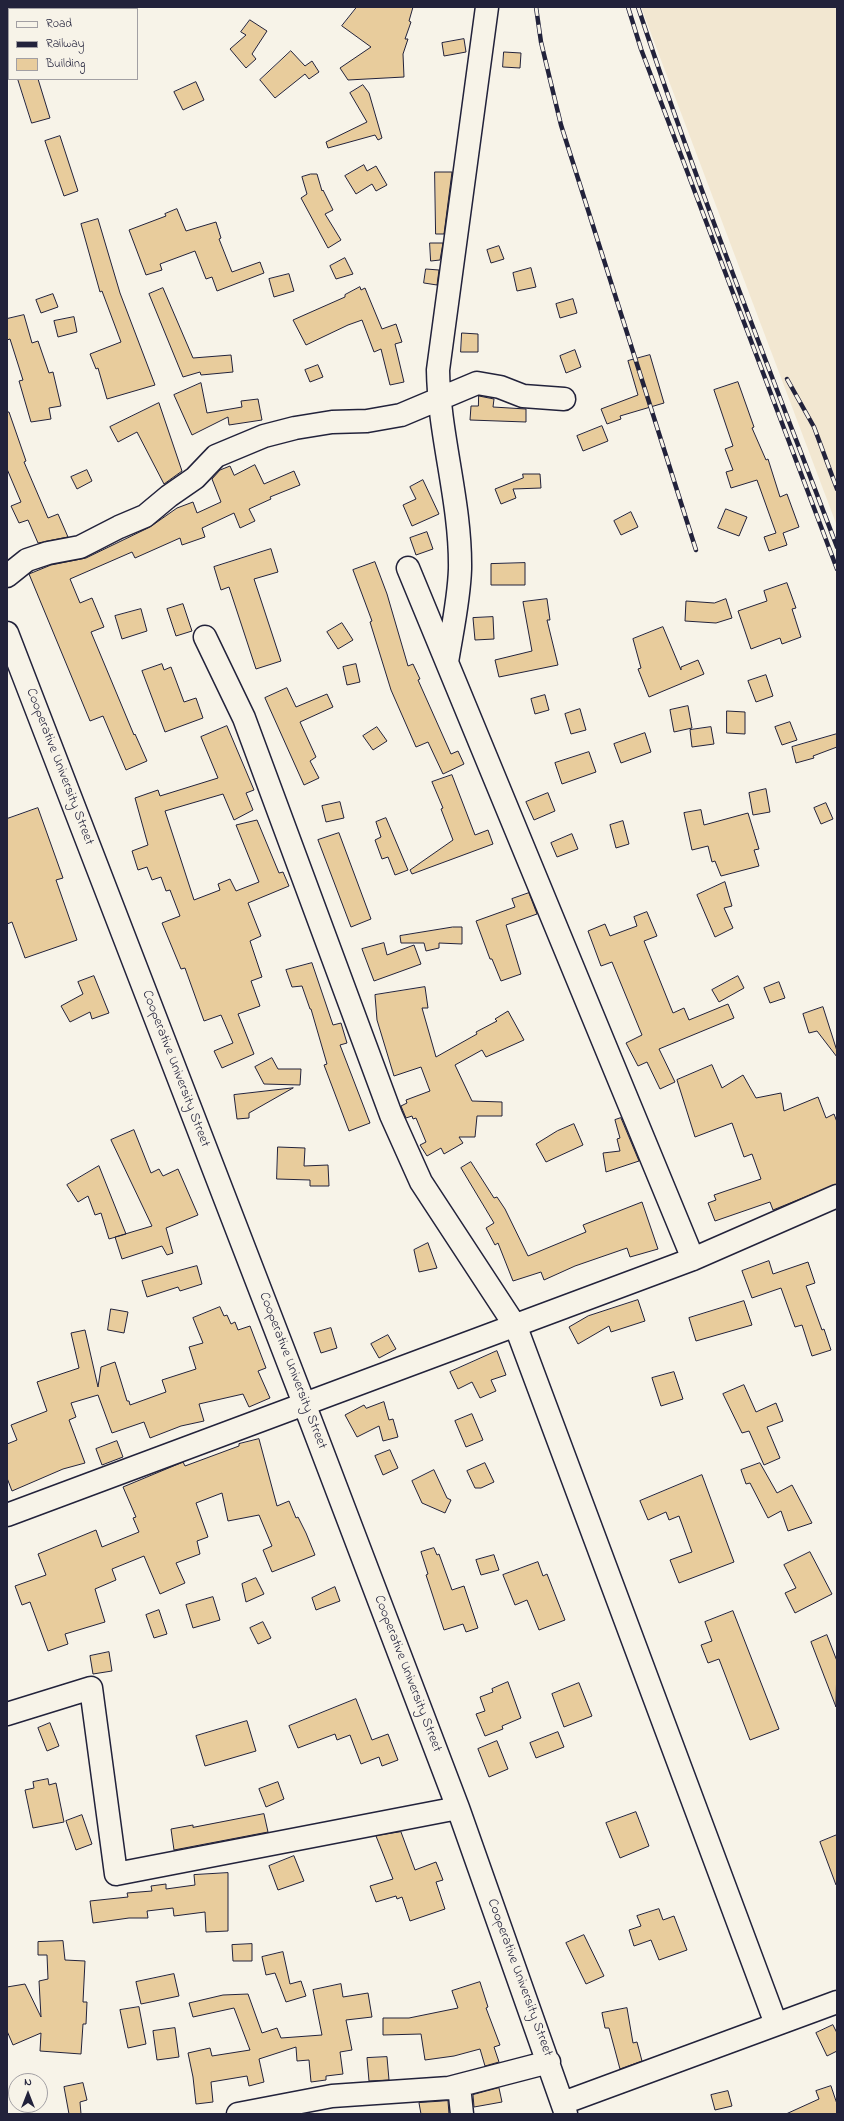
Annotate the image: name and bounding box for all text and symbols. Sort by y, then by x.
legend [8,8,138,80]
text: Road [46,15,72,33]
text: Railway [46,35,84,53]
text: Building [46,55,85,73]
street label: Cooperative University Street [21,686,97,848]
street label: Cooperative University Street [137,988,213,1150]
street label: Cooperative University Street [254,1290,330,1452]
street label: Cooperative University Street [369,1593,445,1755]
street label: Cooperative University Street [483,1897,555,2059]
north arrow [8,2073,48,2113]
text: N [24,2074,32,2090]

